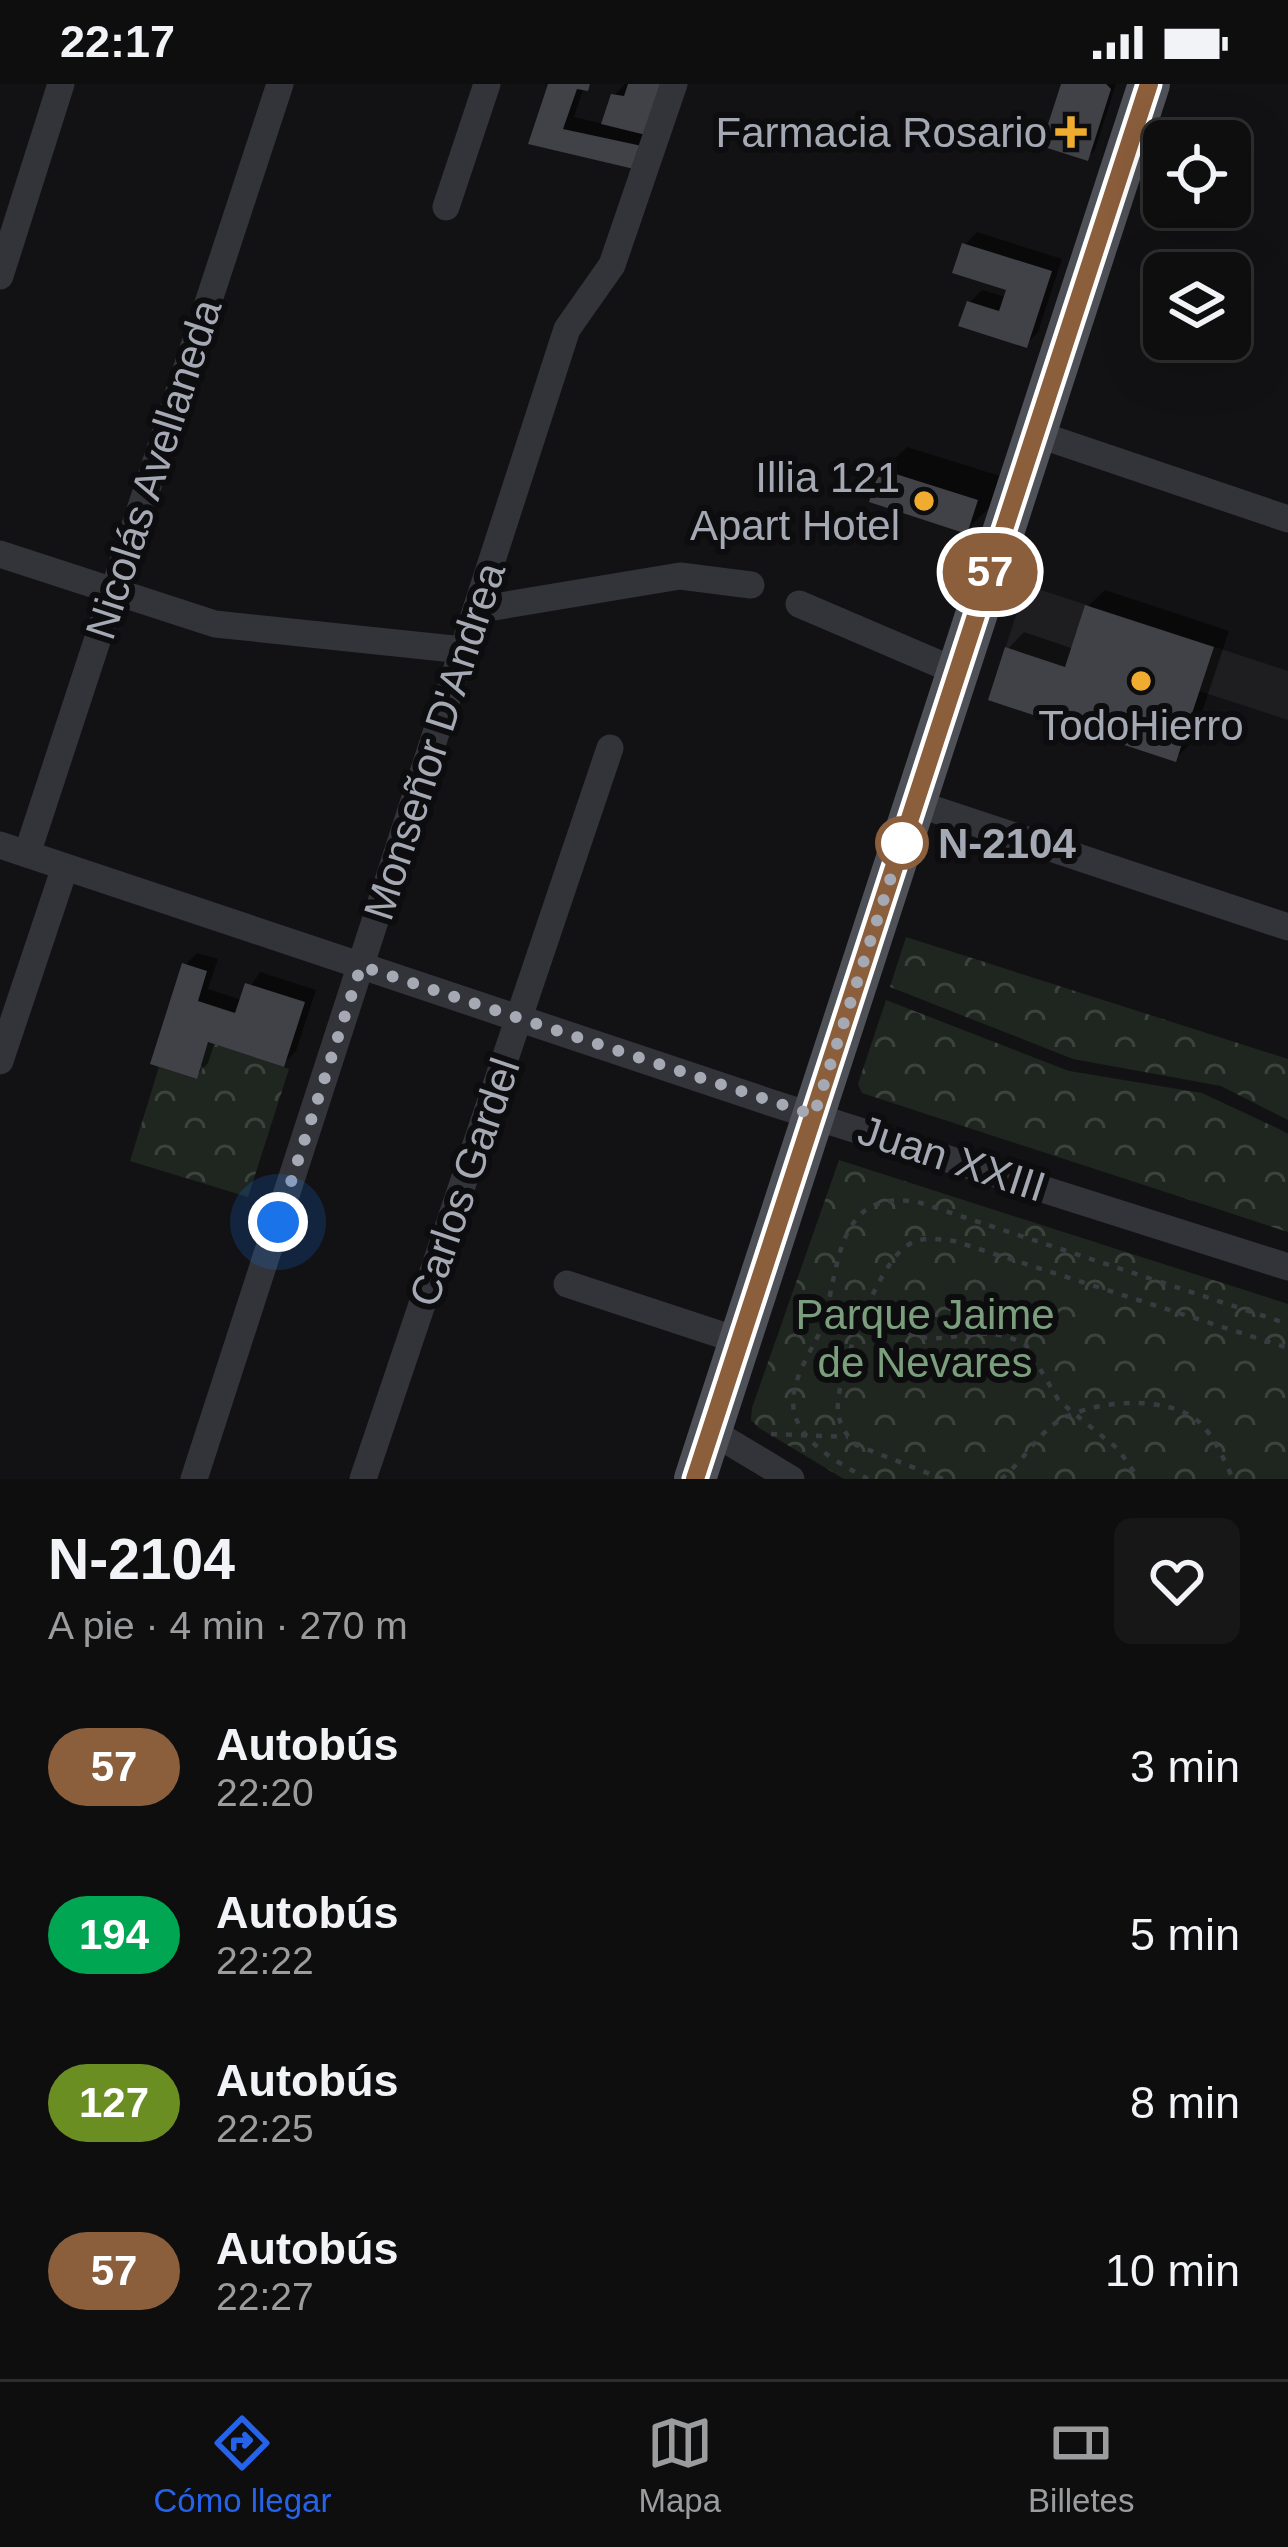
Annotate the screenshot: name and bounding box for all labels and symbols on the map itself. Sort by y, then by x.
place label: Farmacia Rosario [716,109,1047,156]
marker: Farmacia Rosario [1058,119,1084,145]
street label: Nicolás Avellaneda [76,293,231,645]
place label: Illia 121 Apart Hotel [690,454,900,549]
marker: Illia 121 Apart Hotel [911,488,937,514]
line badge: 57 [936,533,1044,611]
street label: Monseñor D'Andrea [355,556,515,925]
marker: TodoHierro [1128,668,1154,694]
place label: TodoHierro [1038,702,1244,749]
marker: N-2104 [877,818,927,868]
place label: N-2104 [938,820,1076,867]
street label: Carlos Gardel [400,1052,529,1312]
street label: Juan XXIII [852,1106,1051,1211]
your location [248,1192,308,1252]
park label: Parque Jaime de Nevares [795,1291,1055,1386]

